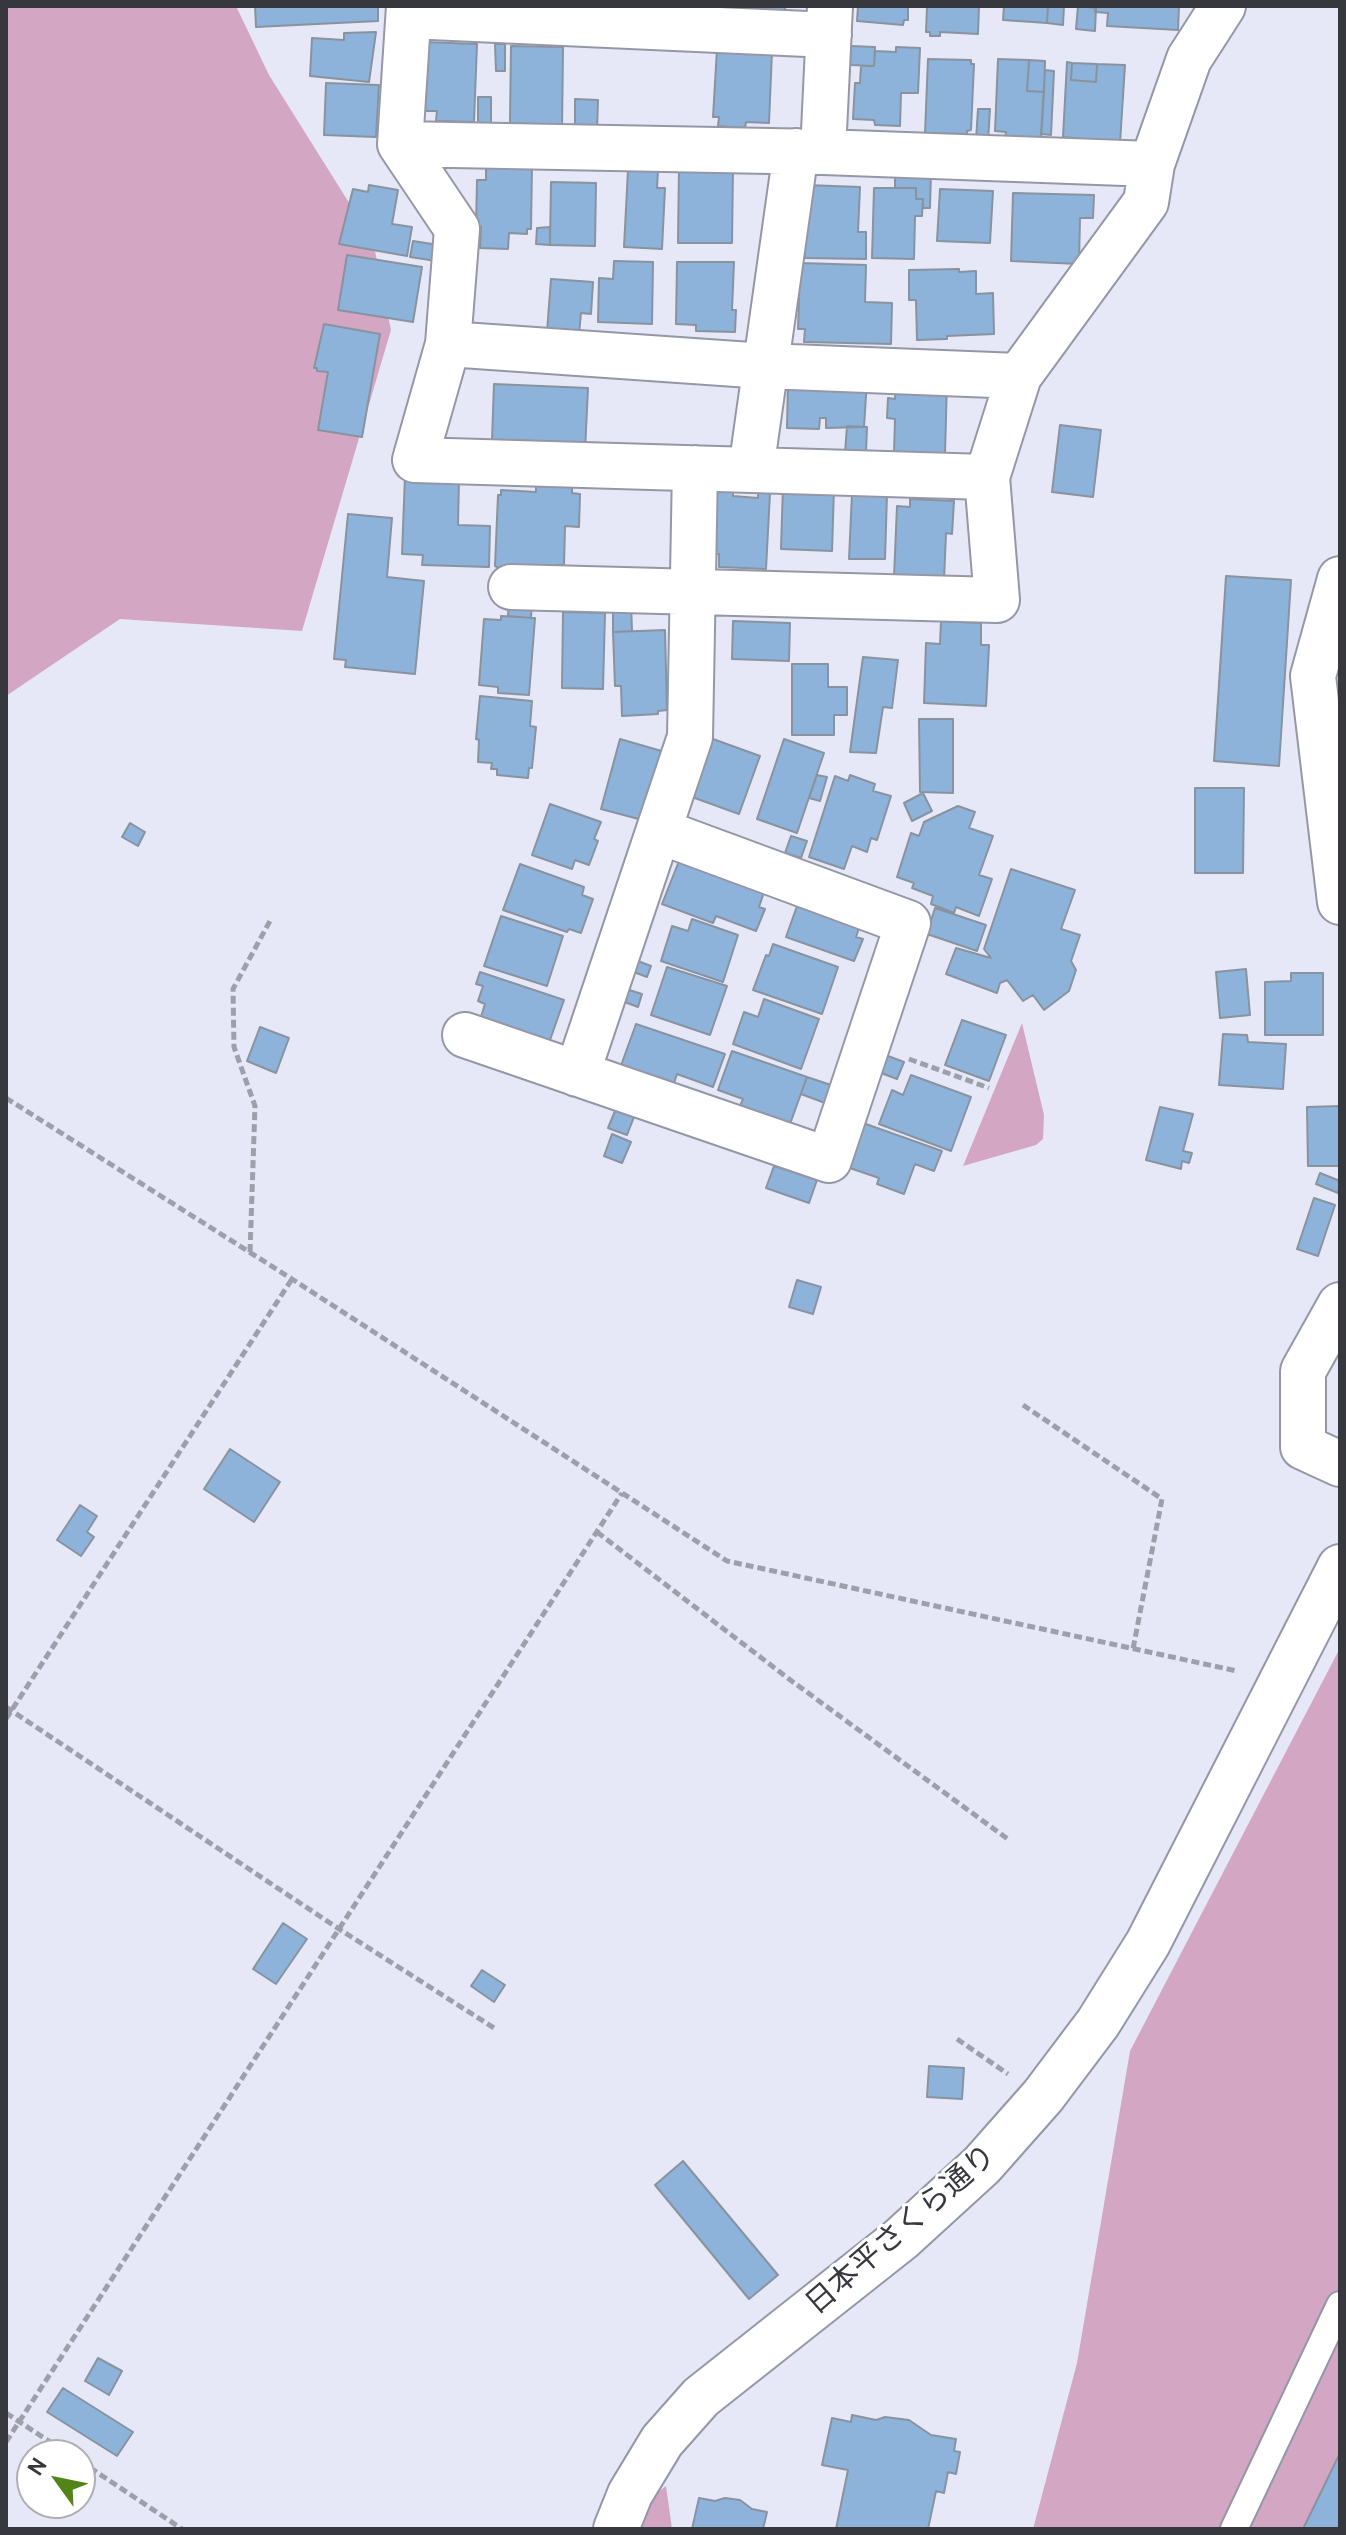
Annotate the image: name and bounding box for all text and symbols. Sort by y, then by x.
street label: 日本平さくら通り [799,2138,1003,2322]
north arrow [16,2439,96,2519]
text: N [22,2453,53,2481]

